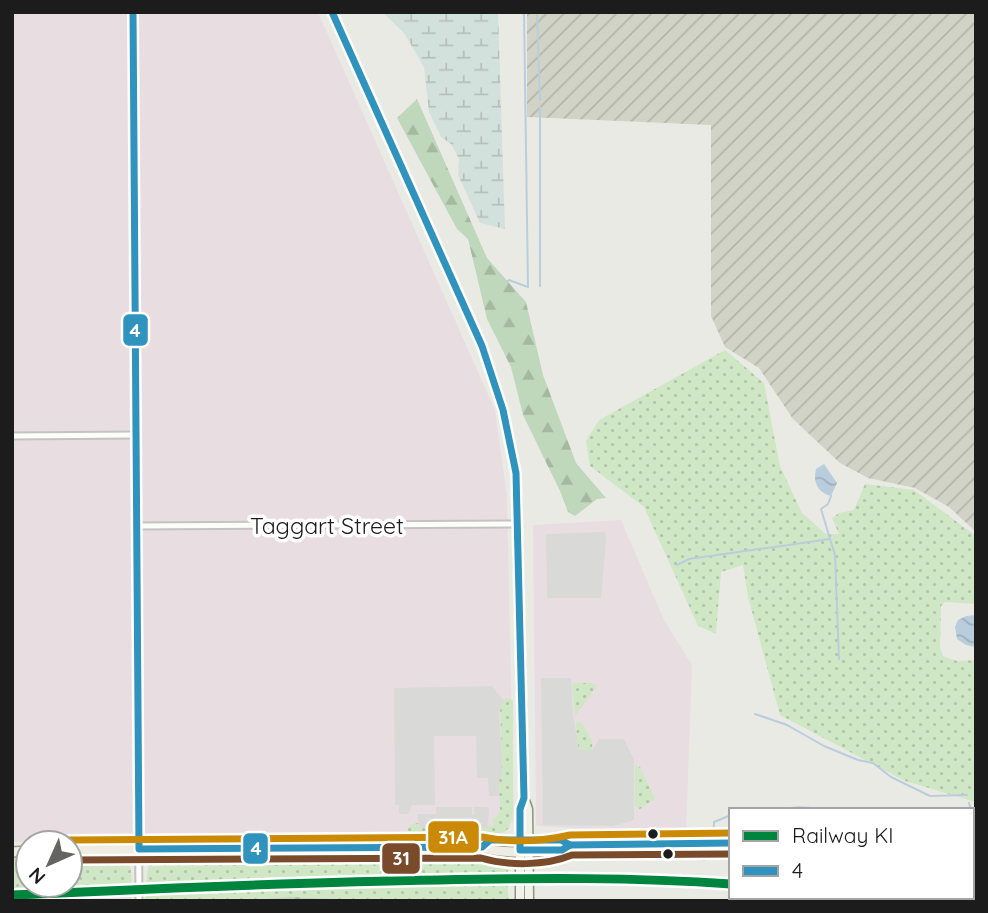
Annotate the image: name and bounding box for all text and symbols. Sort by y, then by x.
line badge: 4 [122,313,149,347]
text: 4 [129,318,141,342]
street label: Taggart Street [250,511,404,540]
legend [729,808,974,899]
line badge: 31A [427,820,480,854]
text: Railway KI [792,822,894,848]
text: 31A [438,825,468,849]
unlabelled marker [646,827,660,841]
north arrow [14,829,84,899]
line badge: 4 [242,832,269,865]
text: 4 [250,836,262,860]
line badge: 31 [381,842,421,875]
text: 31 [392,846,410,870]
unlabelled marker [661,847,675,861]
text: 4 [792,857,803,883]
text: N [24,863,50,889]

